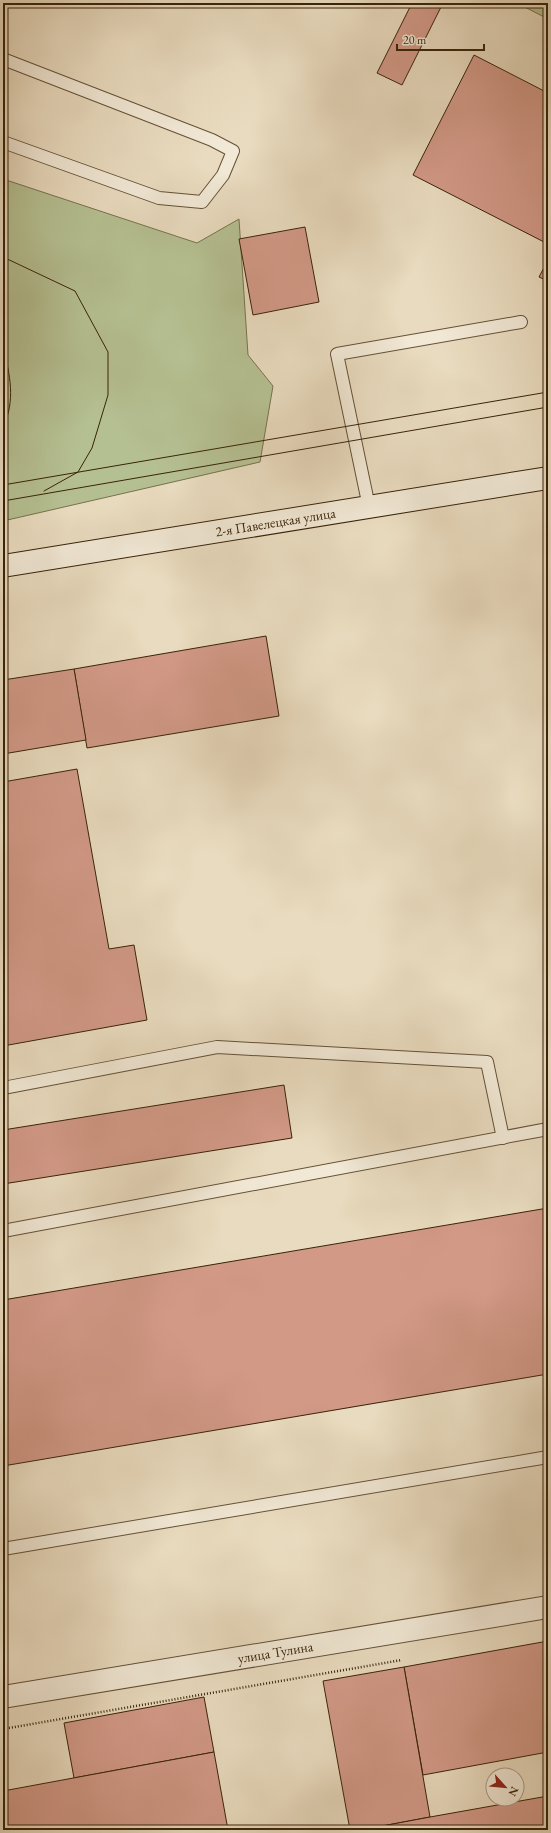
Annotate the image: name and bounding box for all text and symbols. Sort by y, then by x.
scale bar [397,26,484,52]
text: 20 m [403,32,427,48]
street label: 2-я Павелецкая улица [214,503,337,541]
street label: улица Тулина [236,1637,315,1667]
north arrow [485,1767,525,1807]
text: N [506,1784,522,1799]

